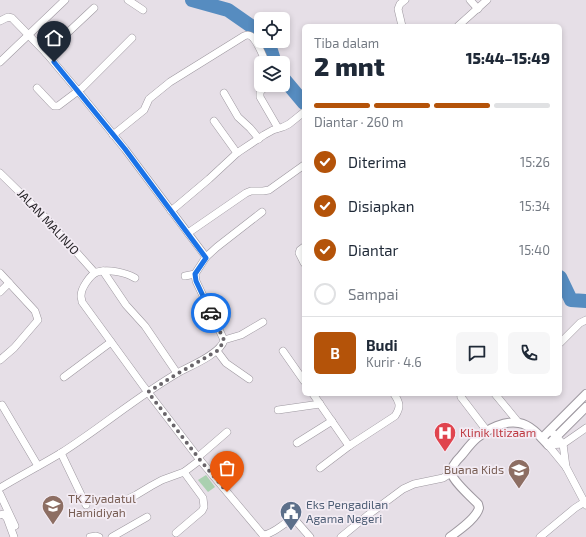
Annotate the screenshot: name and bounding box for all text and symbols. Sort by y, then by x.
map controls [254,12,290,92]
button: locate [254,12,290,48]
pin [37,21,71,62]
icon: home [43,27,65,49]
text: Tiba dalam [314,35,379,51]
text: 15:44–15:49 [466,49,550,67]
text: 2 mnt [314,50,385,81]
button: layers [254,56,290,92]
text: Diantar · 260 m [314,114,403,130]
icon: check [314,151,336,173]
text: Diterima [348,153,407,171]
text: 15:26 [520,154,550,170]
street label: JALAN MALINJO [15,186,83,257]
icon: check [314,195,336,217]
text: Disiapkan [348,197,415,215]
text: 15:34 [520,198,550,214]
icon: check [314,239,336,261]
text: Diantar [348,241,399,259]
text: 15:40 [519,242,550,258]
text: Sampai [348,285,398,303]
courier [191,293,231,333]
icon: car [200,302,222,324]
button: chat [456,332,498,374]
button: phone [508,332,550,374]
text: Budi [366,336,398,354]
text: B [330,344,340,362]
text: Kurir · 4.6 [366,354,422,370]
hospital icon: Klinik Iltizaam [432,420,458,453]
place label: Klinik Iltizaam [460,425,536,439]
pin [210,451,244,492]
icon: bag [216,457,238,479]
school or university icon: Buana Kids [506,457,532,490]
place label: Buana Kids [444,462,504,476]
place label: TK Ziyadatul Hamidiyah [68,491,136,519]
school or university icon: TK Ziyadatul Hamidiyah [40,493,66,526]
place label: Eks Pengadilan Agama Negeri [306,497,388,525]
public building icon: Eks Pengadilan Agama Negeri [278,499,304,532]

